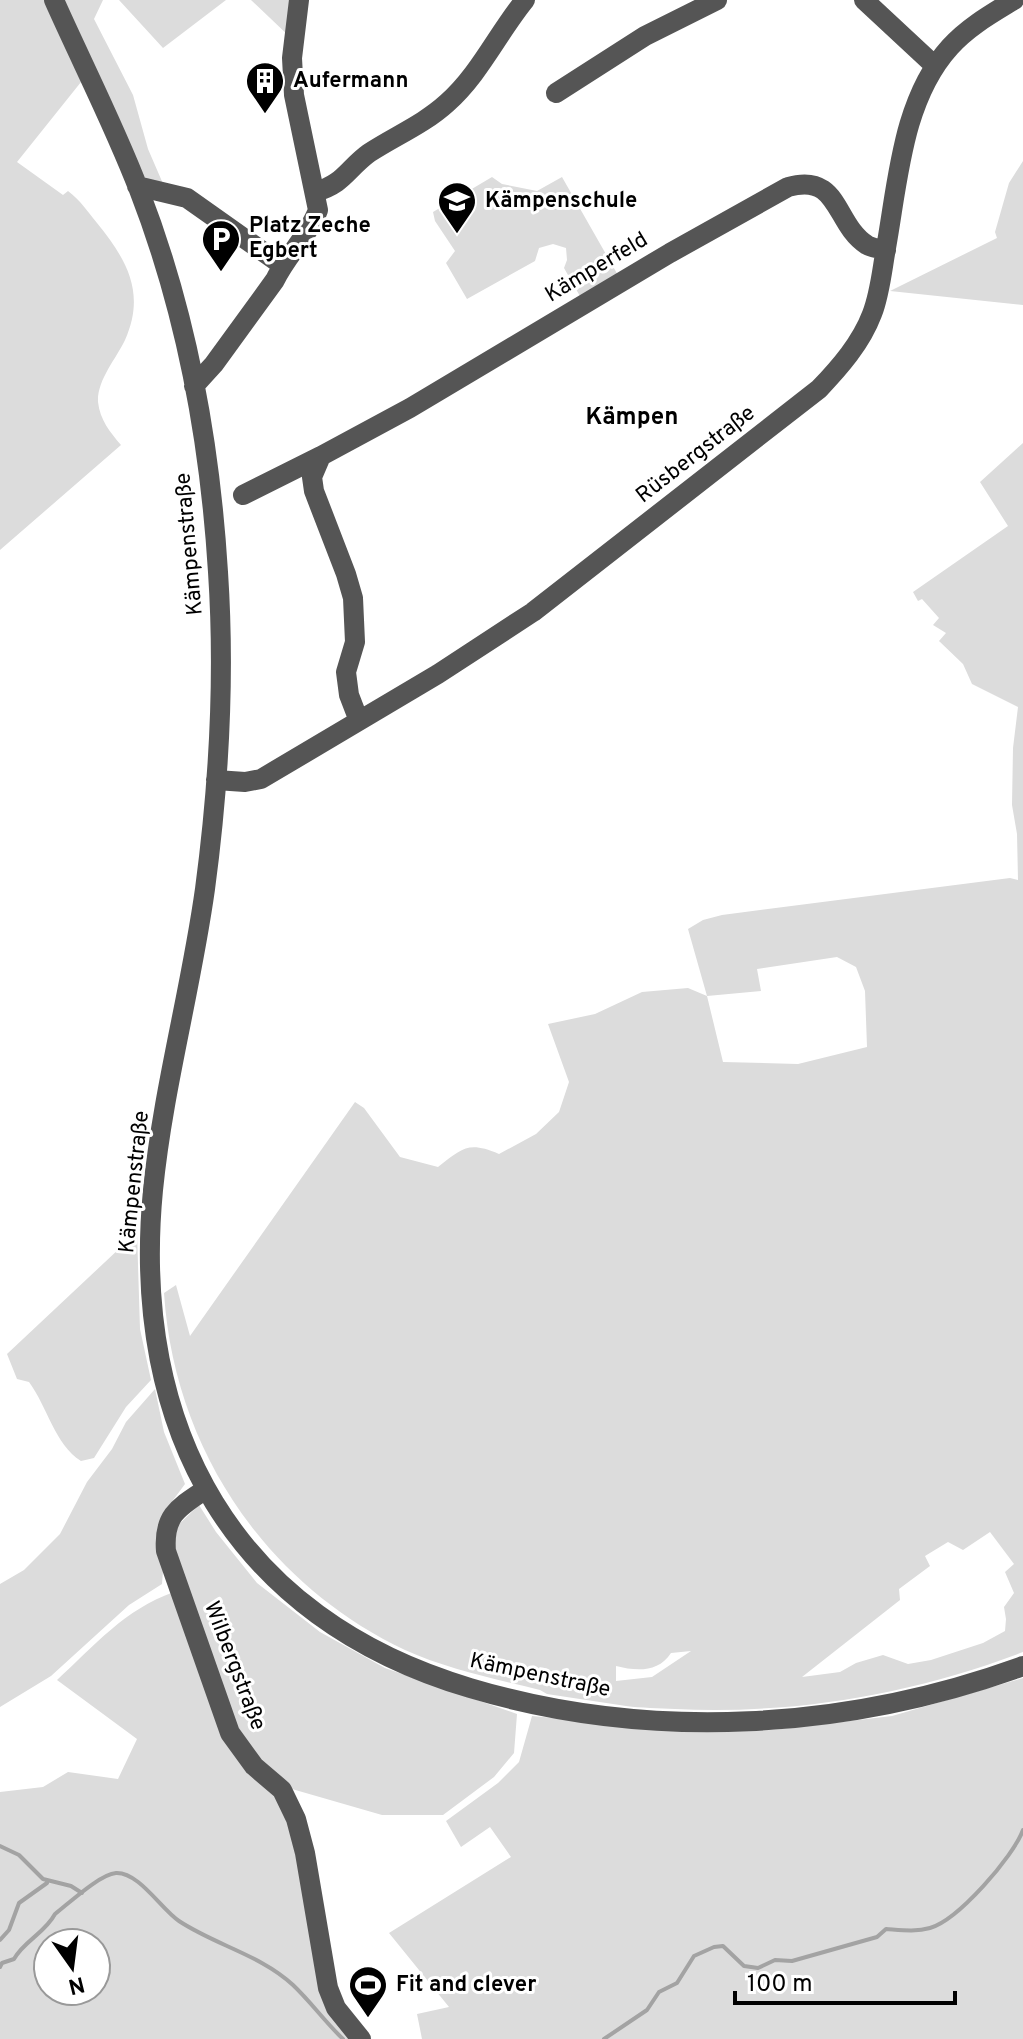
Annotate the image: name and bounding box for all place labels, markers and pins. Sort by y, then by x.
building icon: Aufermann [244,60,286,115]
place label: Aufermann [293,68,408,95]
school or university icon: Kämpenschule [436,180,478,235]
place label: Kämpenschule [485,188,637,215]
place label: Platz Zeche Egbert [249,213,371,265]
parking icon: Platz Zeche Egbert [200,218,242,273]
sports icon: Fit and clever [347,1964,389,2019]
place label: Fit and clever [396,1972,536,1999]

